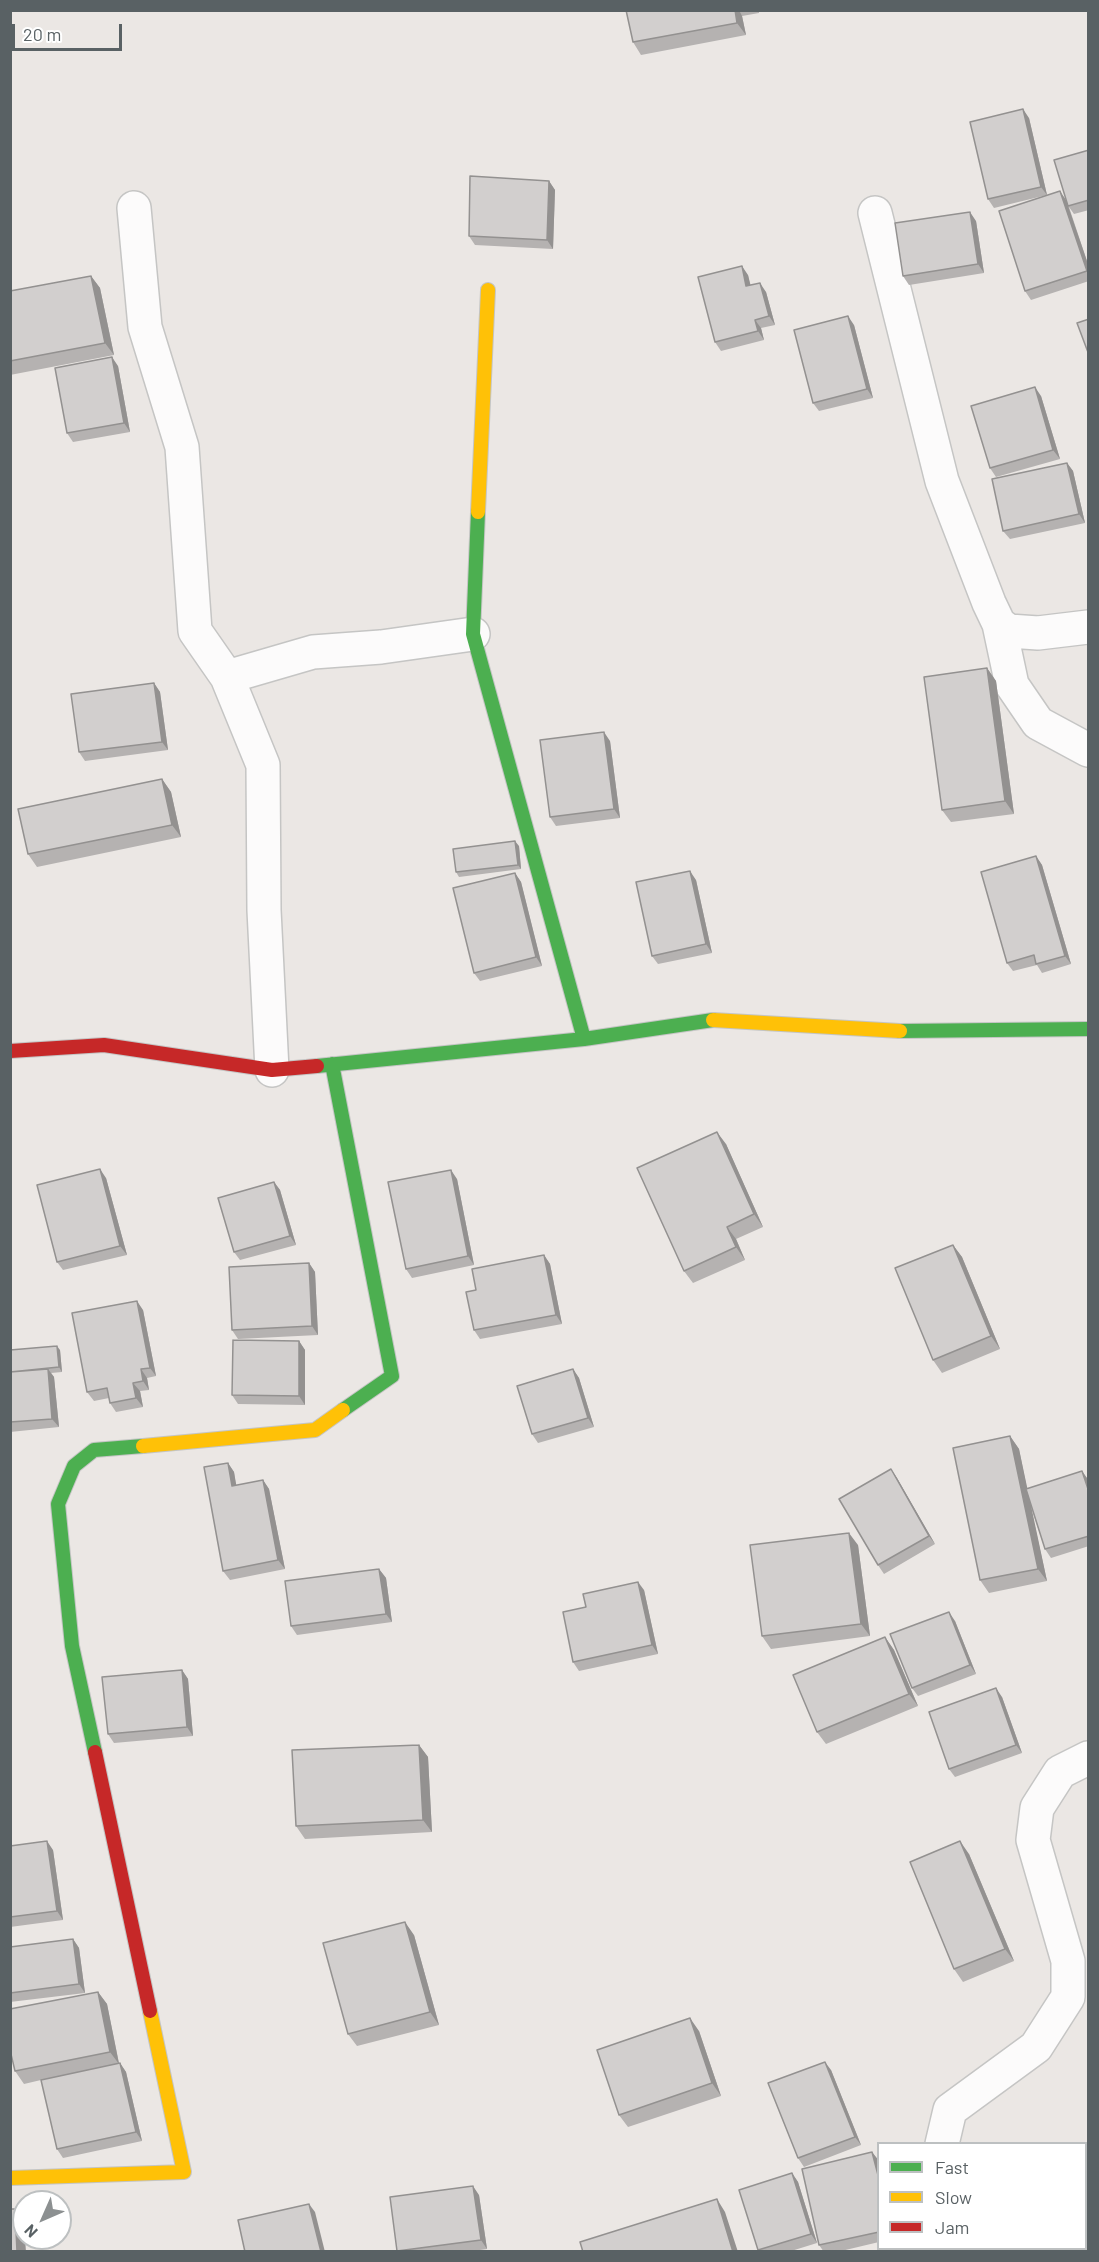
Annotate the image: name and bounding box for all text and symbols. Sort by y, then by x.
scale bar [15,12,124,50]
text: 20 m [23,23,61,45]
legend [877,2142,1087,2250]
text: Fast [935,2156,969,2178]
text: Slow [935,2186,972,2208]
north arrow [12,2190,72,2250]
text: Jam [935,2216,969,2238]
text: N [20,2221,41,2242]

